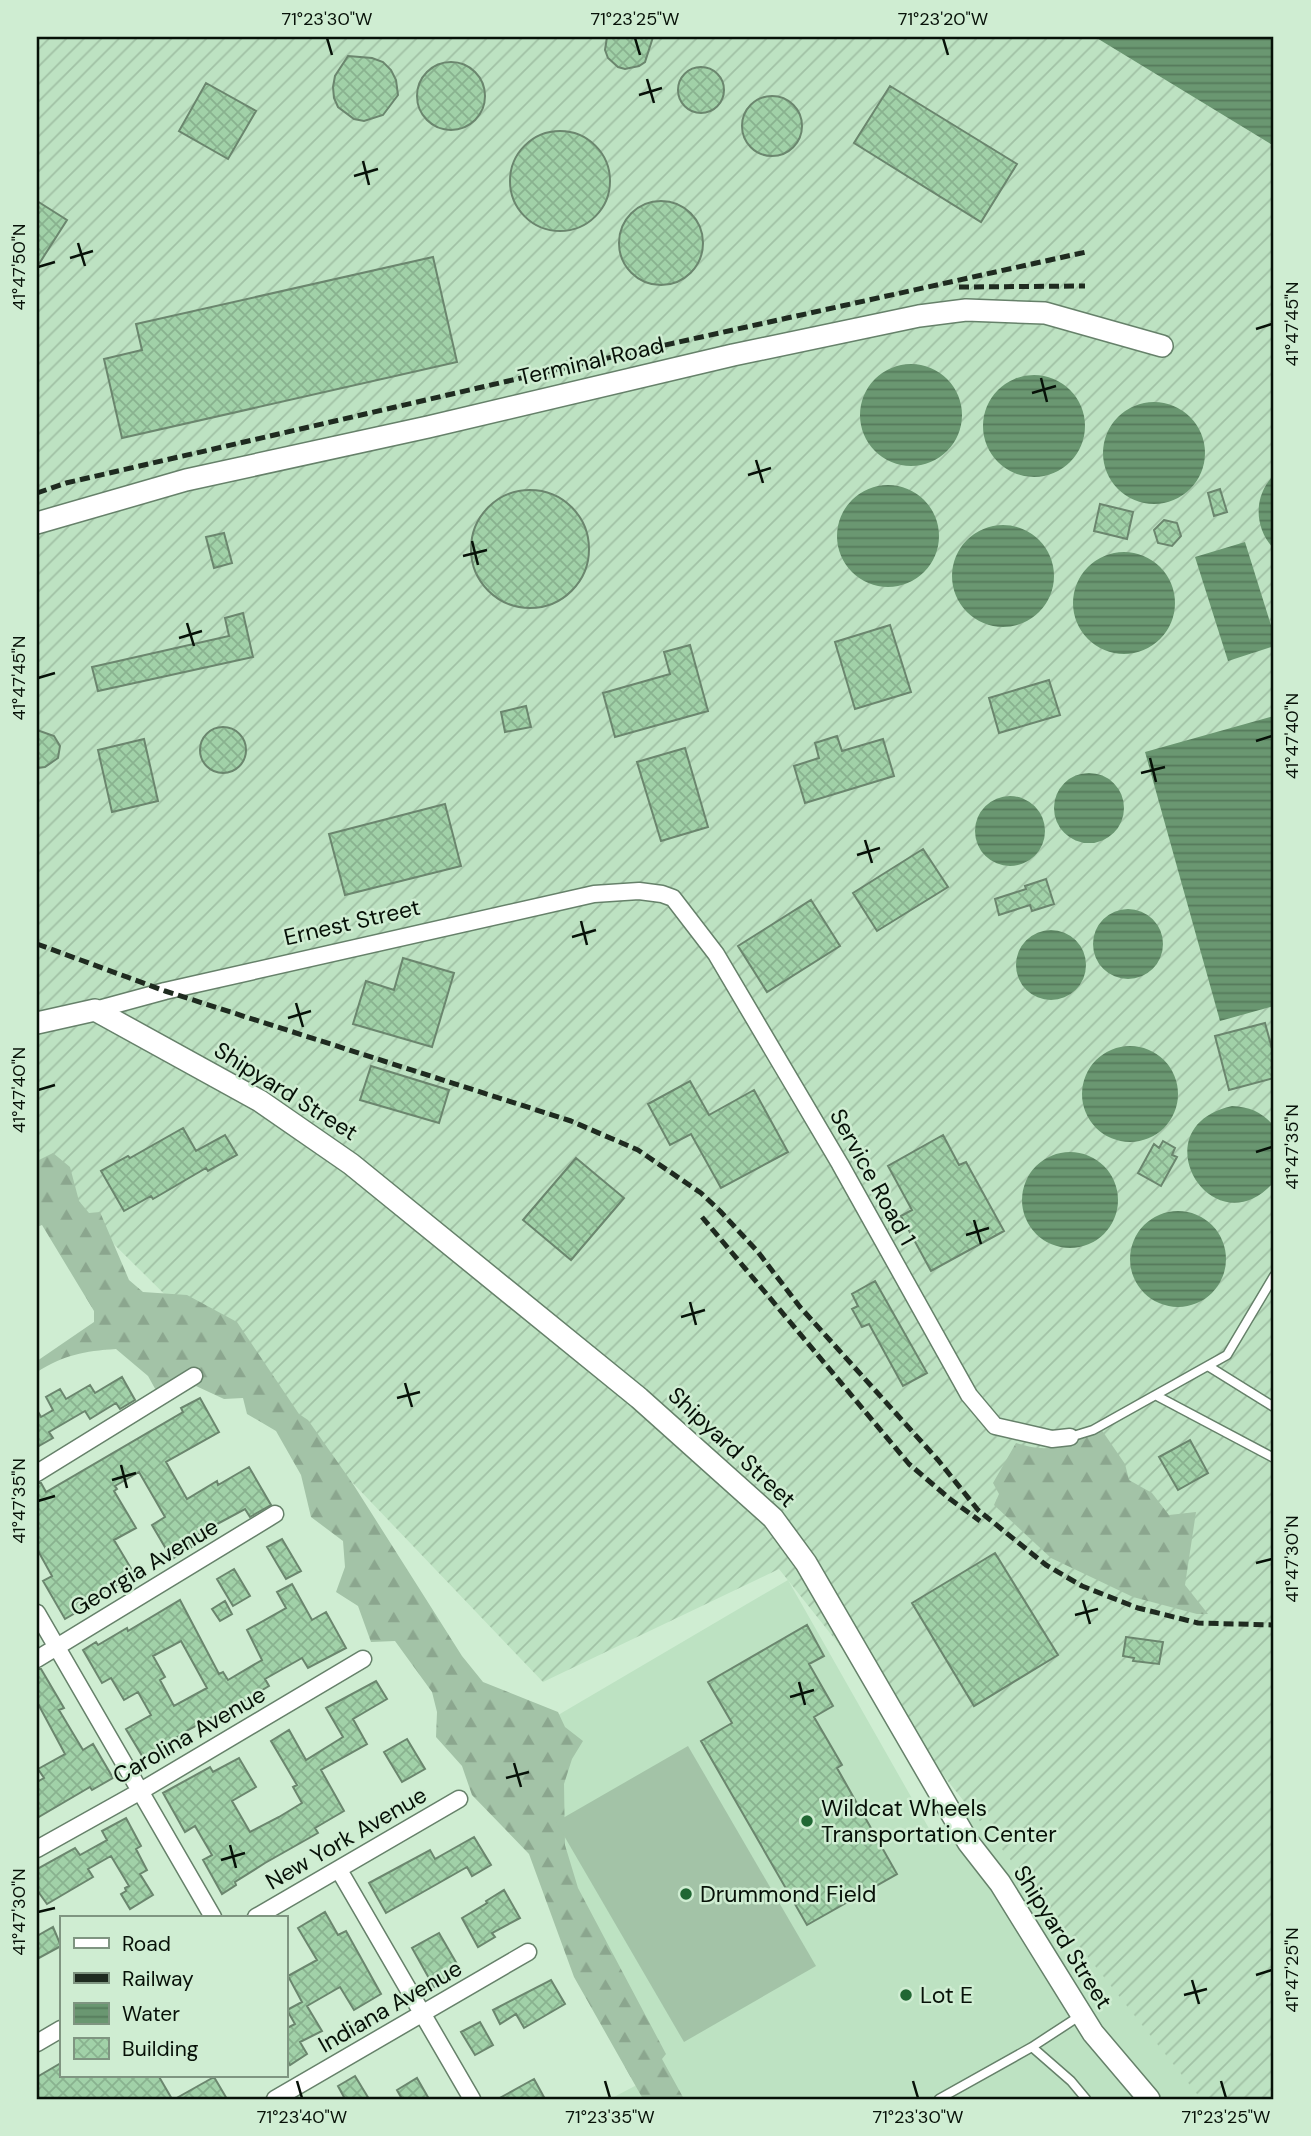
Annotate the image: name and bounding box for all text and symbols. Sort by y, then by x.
text: 71°23'30"W [282,7,372,31]
text: 71°23'25"W [590,7,680,31]
text: 71°23'20"W [898,7,988,31]
text: 41°47'50"N [7,223,31,311]
text: 41°47'45"N [1280,282,1304,366]
street label: Terminal Road [515,330,667,392]
text: 41°47'45"N [7,636,31,720]
text: 41°47'40"N [1280,693,1304,779]
street label: Ernest Street [281,892,423,952]
street label: Shipyard Street [209,1035,363,1147]
text: 41°47'40"N [7,1047,31,1133]
street label: Service Road 1 [823,1103,923,1251]
text: 41°47'35"N [1280,1104,1304,1190]
street label: Shipyard Street [662,1380,802,1514]
text: 41°47'35"N [7,1458,31,1544]
street label: Georgia Avenue [64,1511,224,1623]
text: 41°47'30"N [1280,1515,1304,1603]
street label: Carolina Avenue [107,1679,271,1791]
street label: New York Avenue [260,1780,432,1896]
place label: Wildcat Wheels Transportation Center [821,1793,1057,1849]
marker: Wildcat Wheels Transportation Center [799,1813,815,1829]
street label: Shipyard Street [1007,1860,1119,2014]
text: 41°47'30"N [7,1868,31,1956]
place label: Drummond Field [700,1879,876,1909]
marker: Drummond Field [678,1886,694,1902]
legend [60,1916,287,2076]
text: 41°47'25"N [1280,1927,1304,2013]
text: Road [122,1930,171,1958]
street label: Indiana Avenue [313,1953,467,2059]
text: Railway [122,1965,194,1993]
place label: Lot E [920,1980,973,2010]
marker: Lot E [898,1987,914,2003]
text: Water [122,2000,180,2028]
text: Building [122,2035,199,2063]
text: 71°23'40"W [257,2105,347,2129]
text: 71°23'35"W [565,2105,655,2129]
text: 71°23'30"W [873,2105,963,2129]
text: 71°23'25"W [1181,2105,1271,2129]

